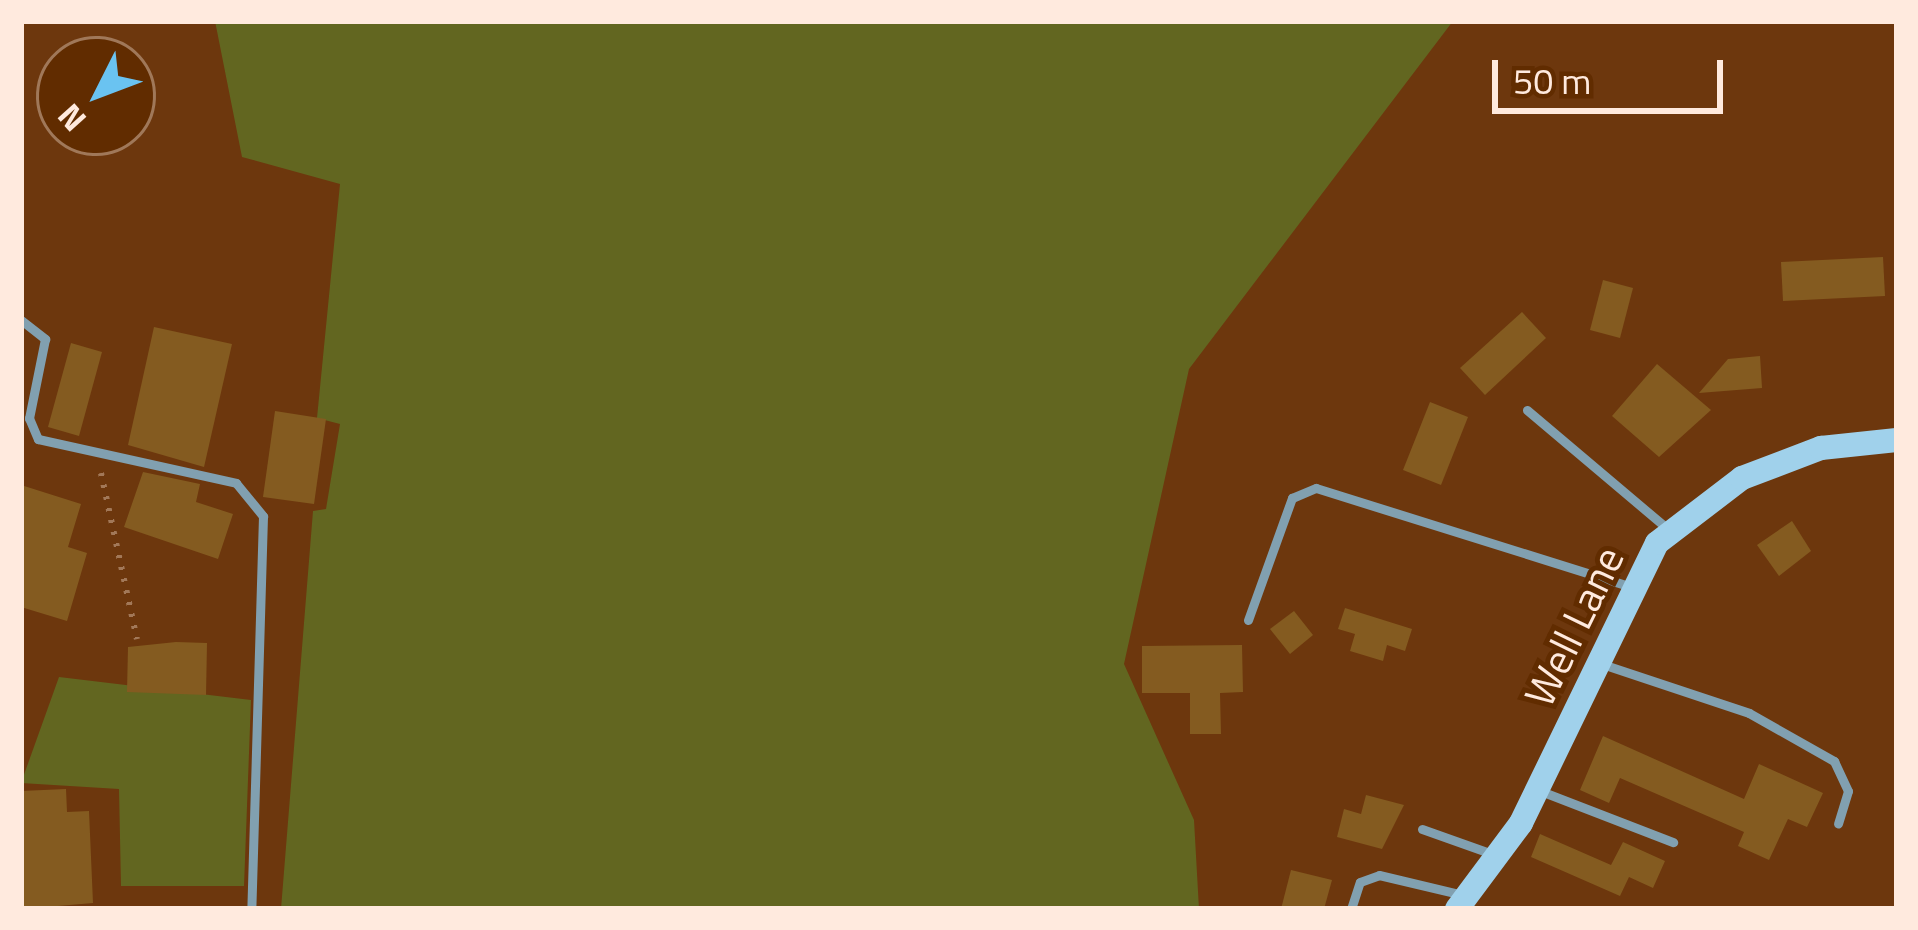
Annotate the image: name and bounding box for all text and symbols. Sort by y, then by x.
north arrow [36,36,156,156]
scale bar [1498,36,1729,110]
text: 50 m [1513,53,1591,108]
text: N [45,93,98,143]
street label: Well Lane [1513,538,1633,714]

